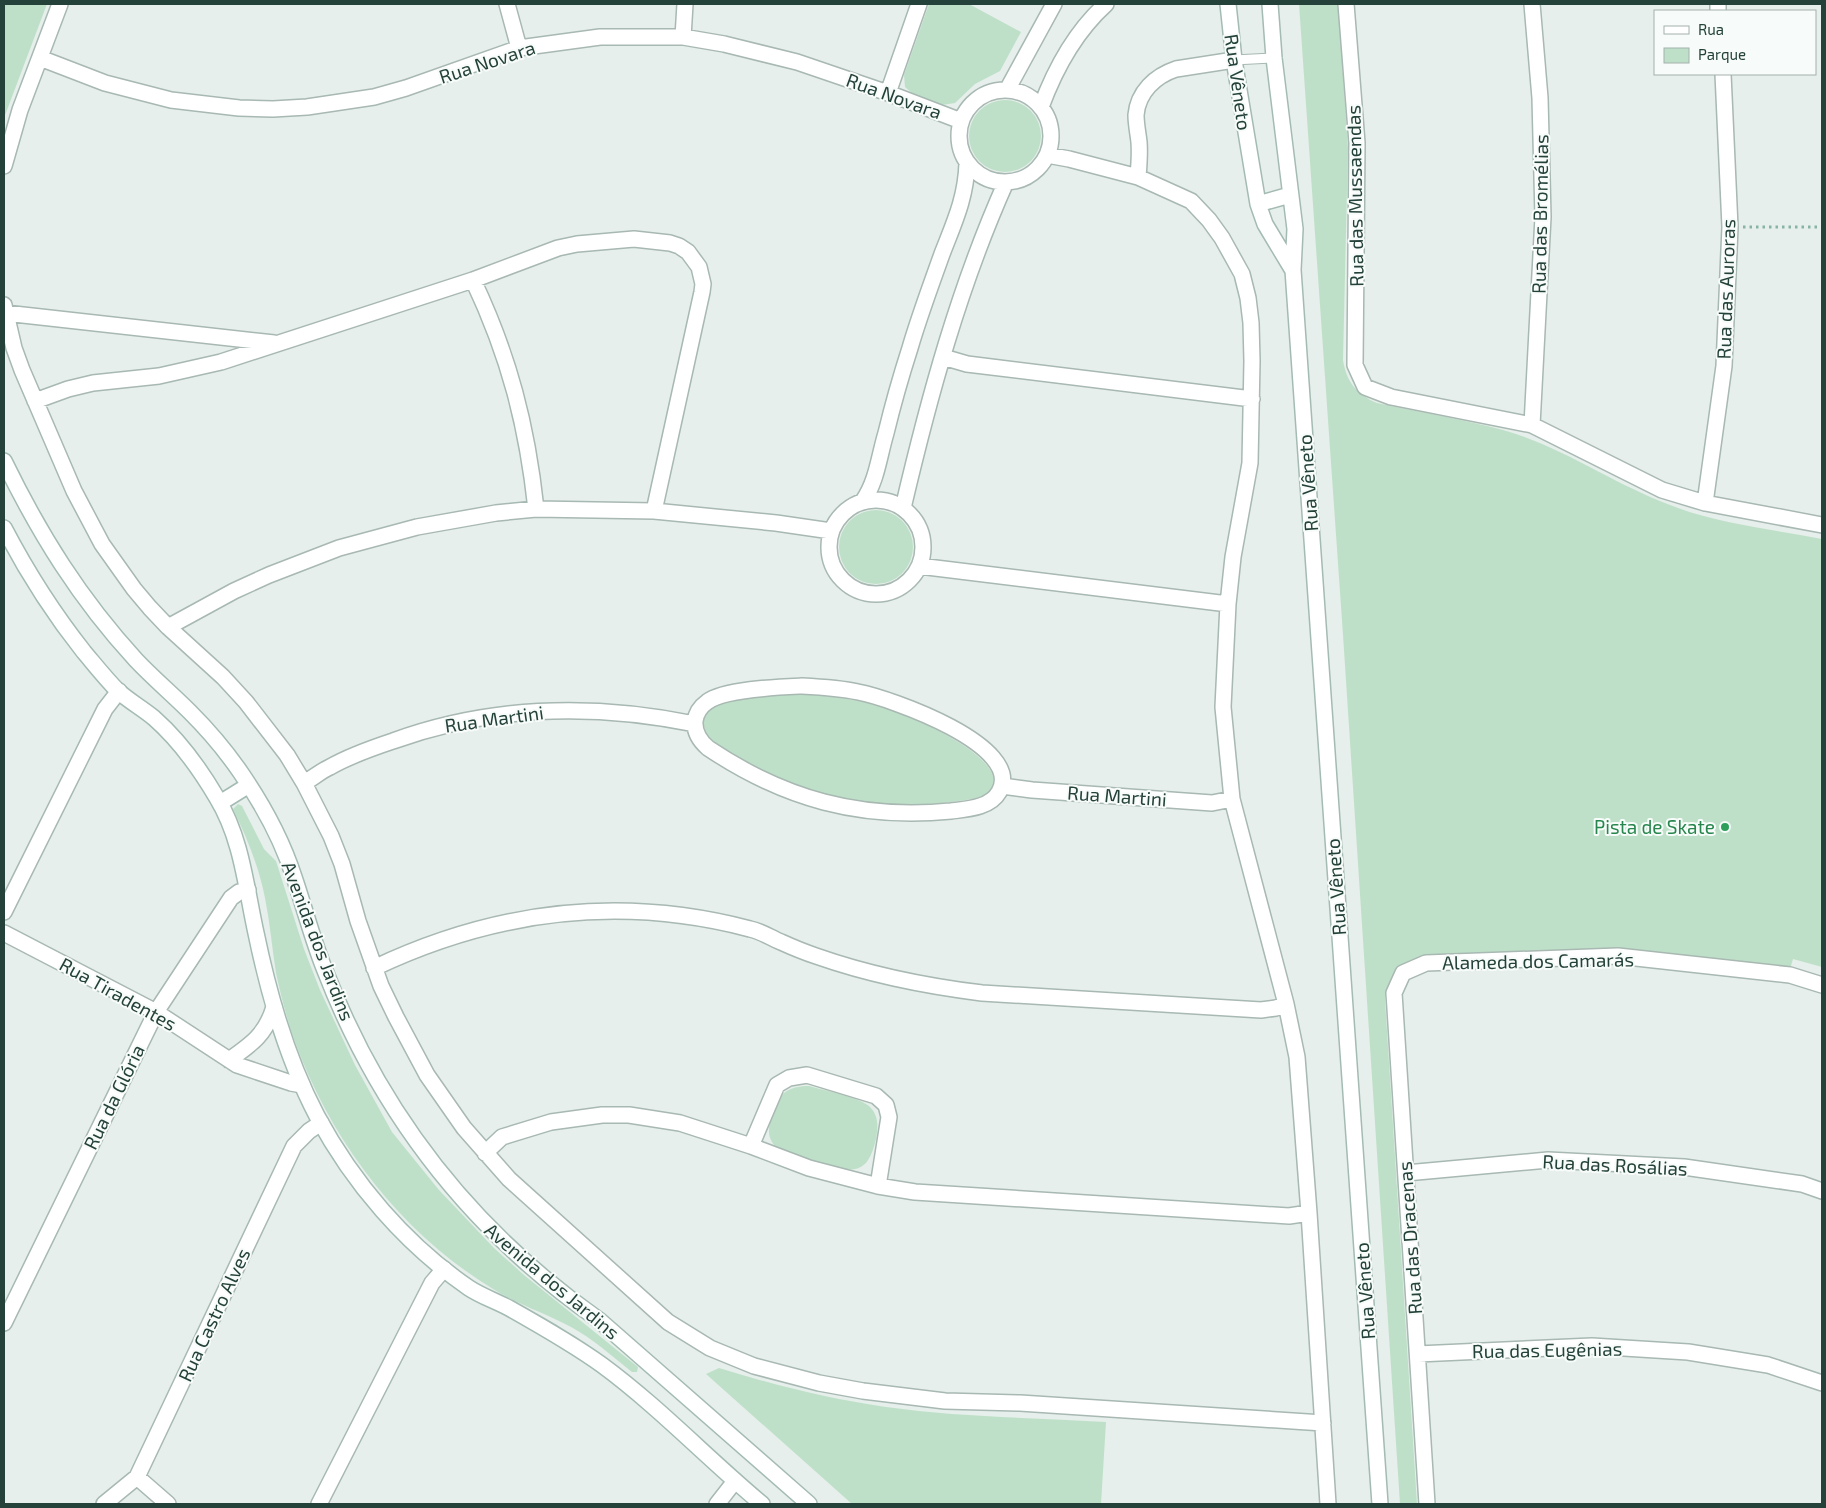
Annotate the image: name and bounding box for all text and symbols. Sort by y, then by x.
legend [1654,10,1816,75]
text: Rua [1698,20,1724,38]
street label: Rua Vêneto [1220,32,1257,132]
street label: Rua Novara [436,35,538,88]
text: Parque [1698,45,1746,63]
street label: Rua Novara [843,68,945,123]
street label: Rua das Mussaendas [1341,105,1368,287]
street label: Rua das Bromélias [1527,134,1552,294]
street label: Rua das Auroras [1712,218,1739,360]
street label: Rua Vêneto [1293,434,1322,532]
street label: Rua Martini [443,700,545,737]
street label: Rua Martini [1067,781,1168,810]
place label: Pista de Skate [1594,815,1715,838]
marker: Pista de Skate [1719,821,1731,833]
street label: Rua Vêneto [1321,838,1350,936]
street label: Avenida dos Jardins [278,858,359,1024]
street label: Alameda dos Camarás [1442,947,1634,974]
street label: Rua Tiradentes [56,952,181,1035]
street label: Rua da Glória [78,1041,149,1153]
street label: Rua das Rosálias [1542,1149,1688,1180]
street label: Rua das Dracenas [1393,1161,1426,1315]
street label: Avenida dos Jardins [480,1218,624,1344]
street label: Rua Vêneto [1350,1242,1379,1340]
street label: Rua Castro Alves [173,1245,254,1385]
street label: Rua das Eugênias [1472,1337,1622,1362]

